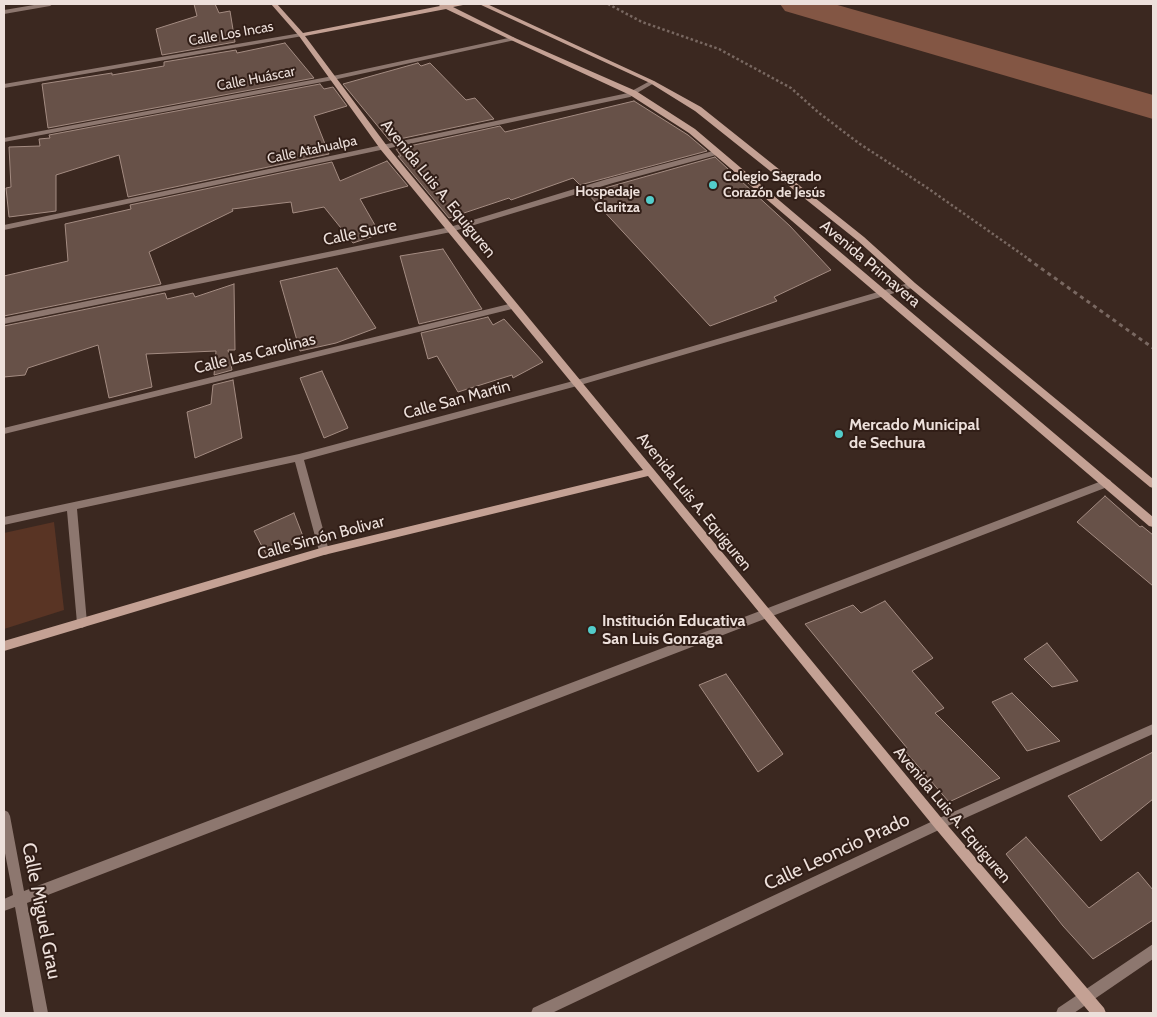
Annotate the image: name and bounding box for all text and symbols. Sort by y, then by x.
street label: Calle Los Incas [187,18,275,50]
street label: Calle Huáscar [215,63,297,95]
street label: Avenida Luis A. Equiguren [376,116,500,262]
street label: Calle Atahualpa [266,132,358,168]
place label: Colegio Sagrado Corazón de Jesús [723,169,825,202]
marker: Colegio Sagrado Corazón de Jesús [707,179,719,191]
place label: Hospedaje Claritza [575,184,640,216]
marker: Hospedaje Claritza [644,194,656,206]
street label: Calle Sucre [321,216,399,250]
street label: Avenida Primavera [816,216,924,312]
street label: Calle Las Carolinas [192,330,318,378]
street label: Calle San Martin [402,377,512,423]
place label: Mercado Municipal de Sechura [849,415,980,453]
marker: Mercado Municipal de Sechura [833,428,845,440]
street label: Avenida Luis A. Equiguren [632,429,756,575]
street label: Calle Simón Bolivar [255,512,387,564]
place label: Institución Educativa San Luis Gonzaga [602,611,746,649]
marker: Institución Educativa San Luis Gonzaga [586,624,598,636]
street label: Avenida Luis A. Equiguren [889,743,1015,887]
street label: Calle Leoncio Prado [761,808,913,896]
street label: Calle Miguel Grau [17,841,65,981]

